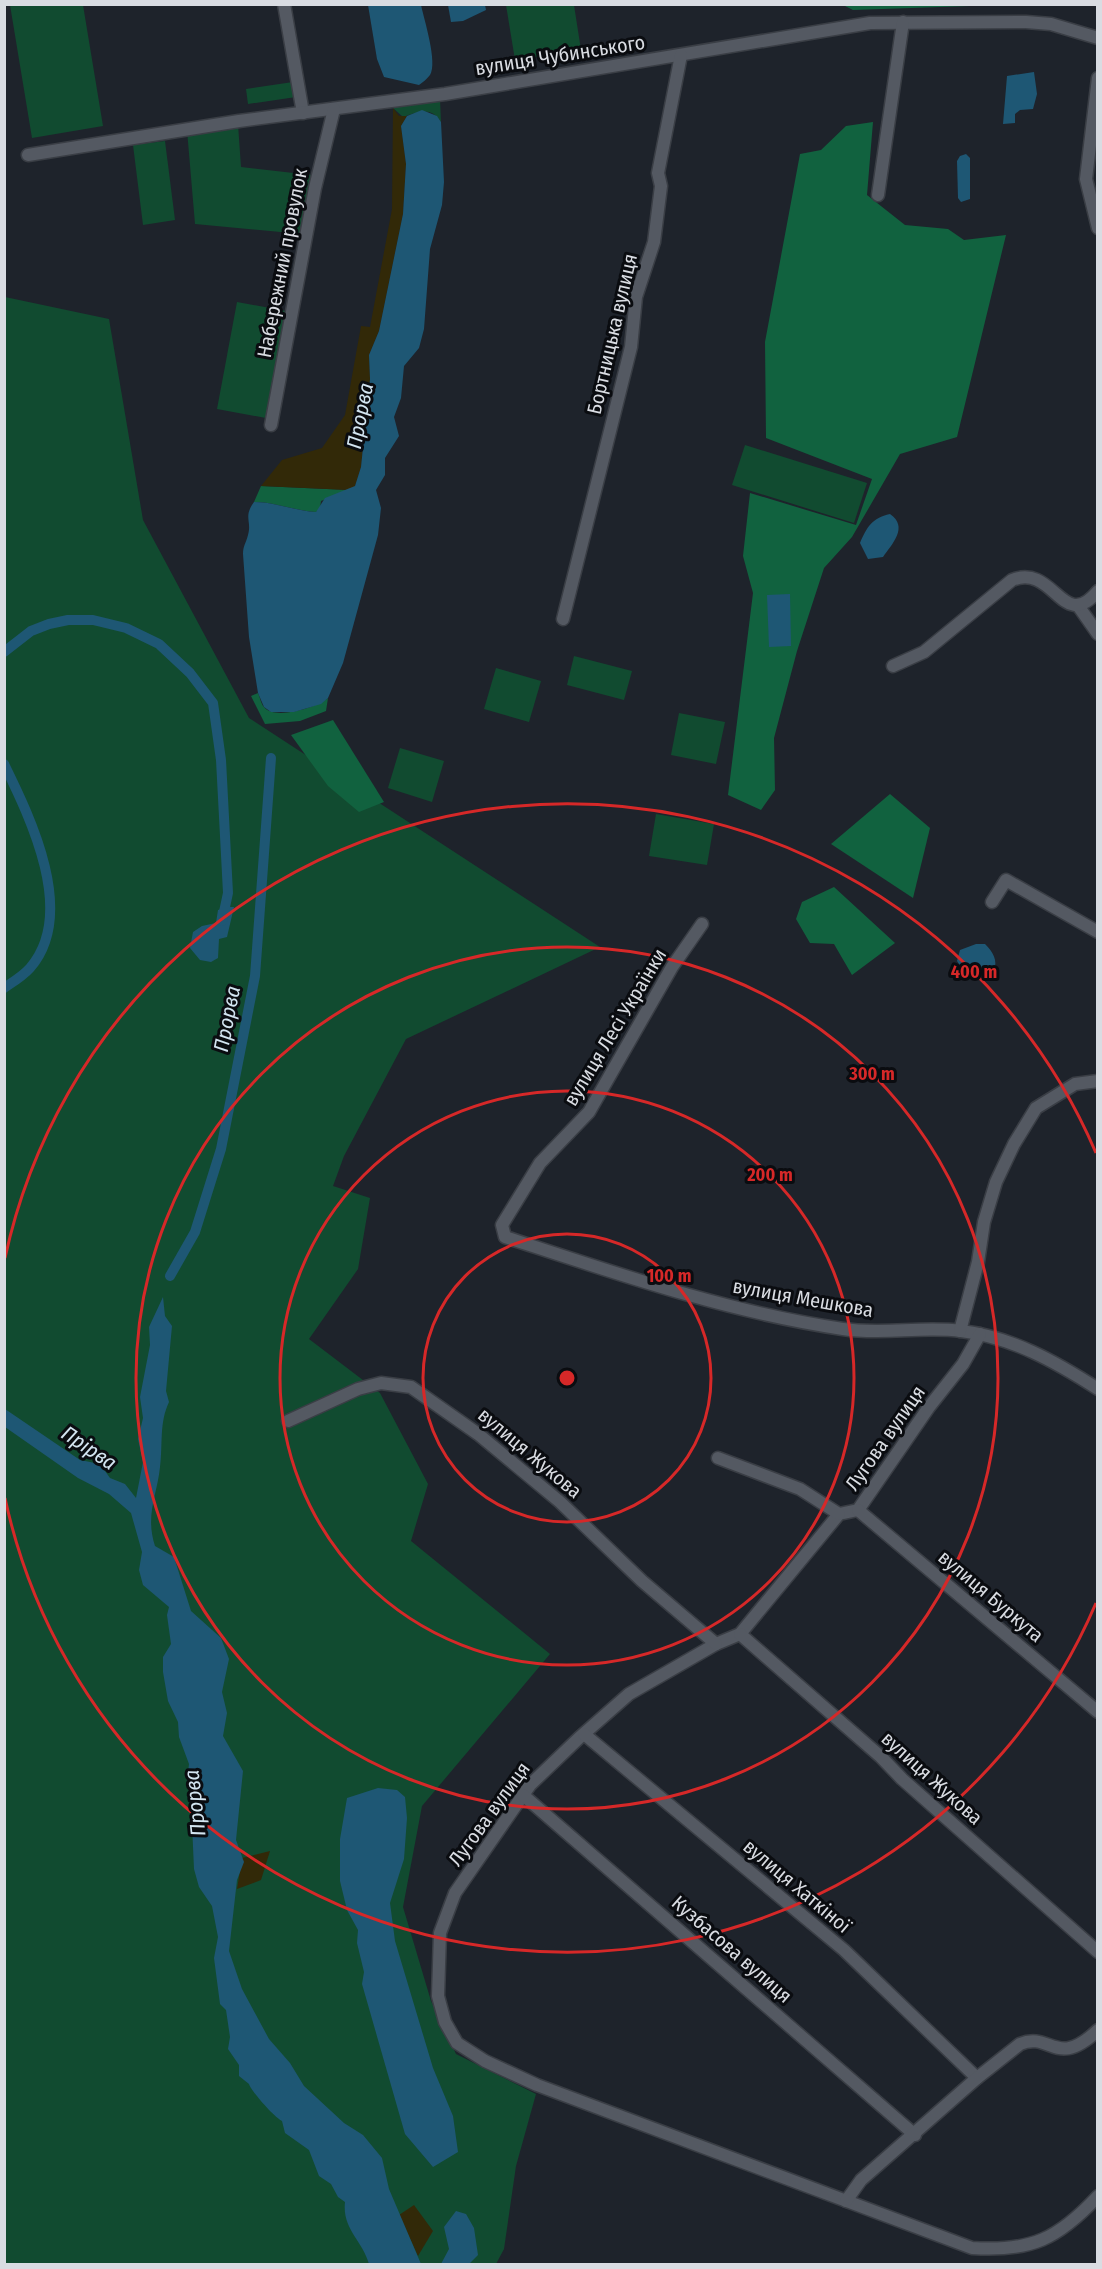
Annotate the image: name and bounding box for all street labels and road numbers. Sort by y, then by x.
street label: вулиця Чубинського [473,30,647,80]
street label: Набережний провулок [252,166,312,360]
street label: Бортницька вулиця [582,251,642,417]
street label: вулиця Лесі Українки [559,944,671,1110]
street label: вулиця Мешкова [731,1274,875,1322]
street label: Лугова вулиця [840,1381,930,1495]
street label: вулиця Жукова [473,1403,587,1503]
street label: вулиця Буркута [933,1545,1049,1647]
street label: вулиця Жукова [877,1726,987,1830]
street label: Лугова вулиця [443,1757,535,1871]
street label: вулиця Хаткіної [739,1834,856,1938]
street label: Кузбасова вулиця [667,1890,797,2008]

